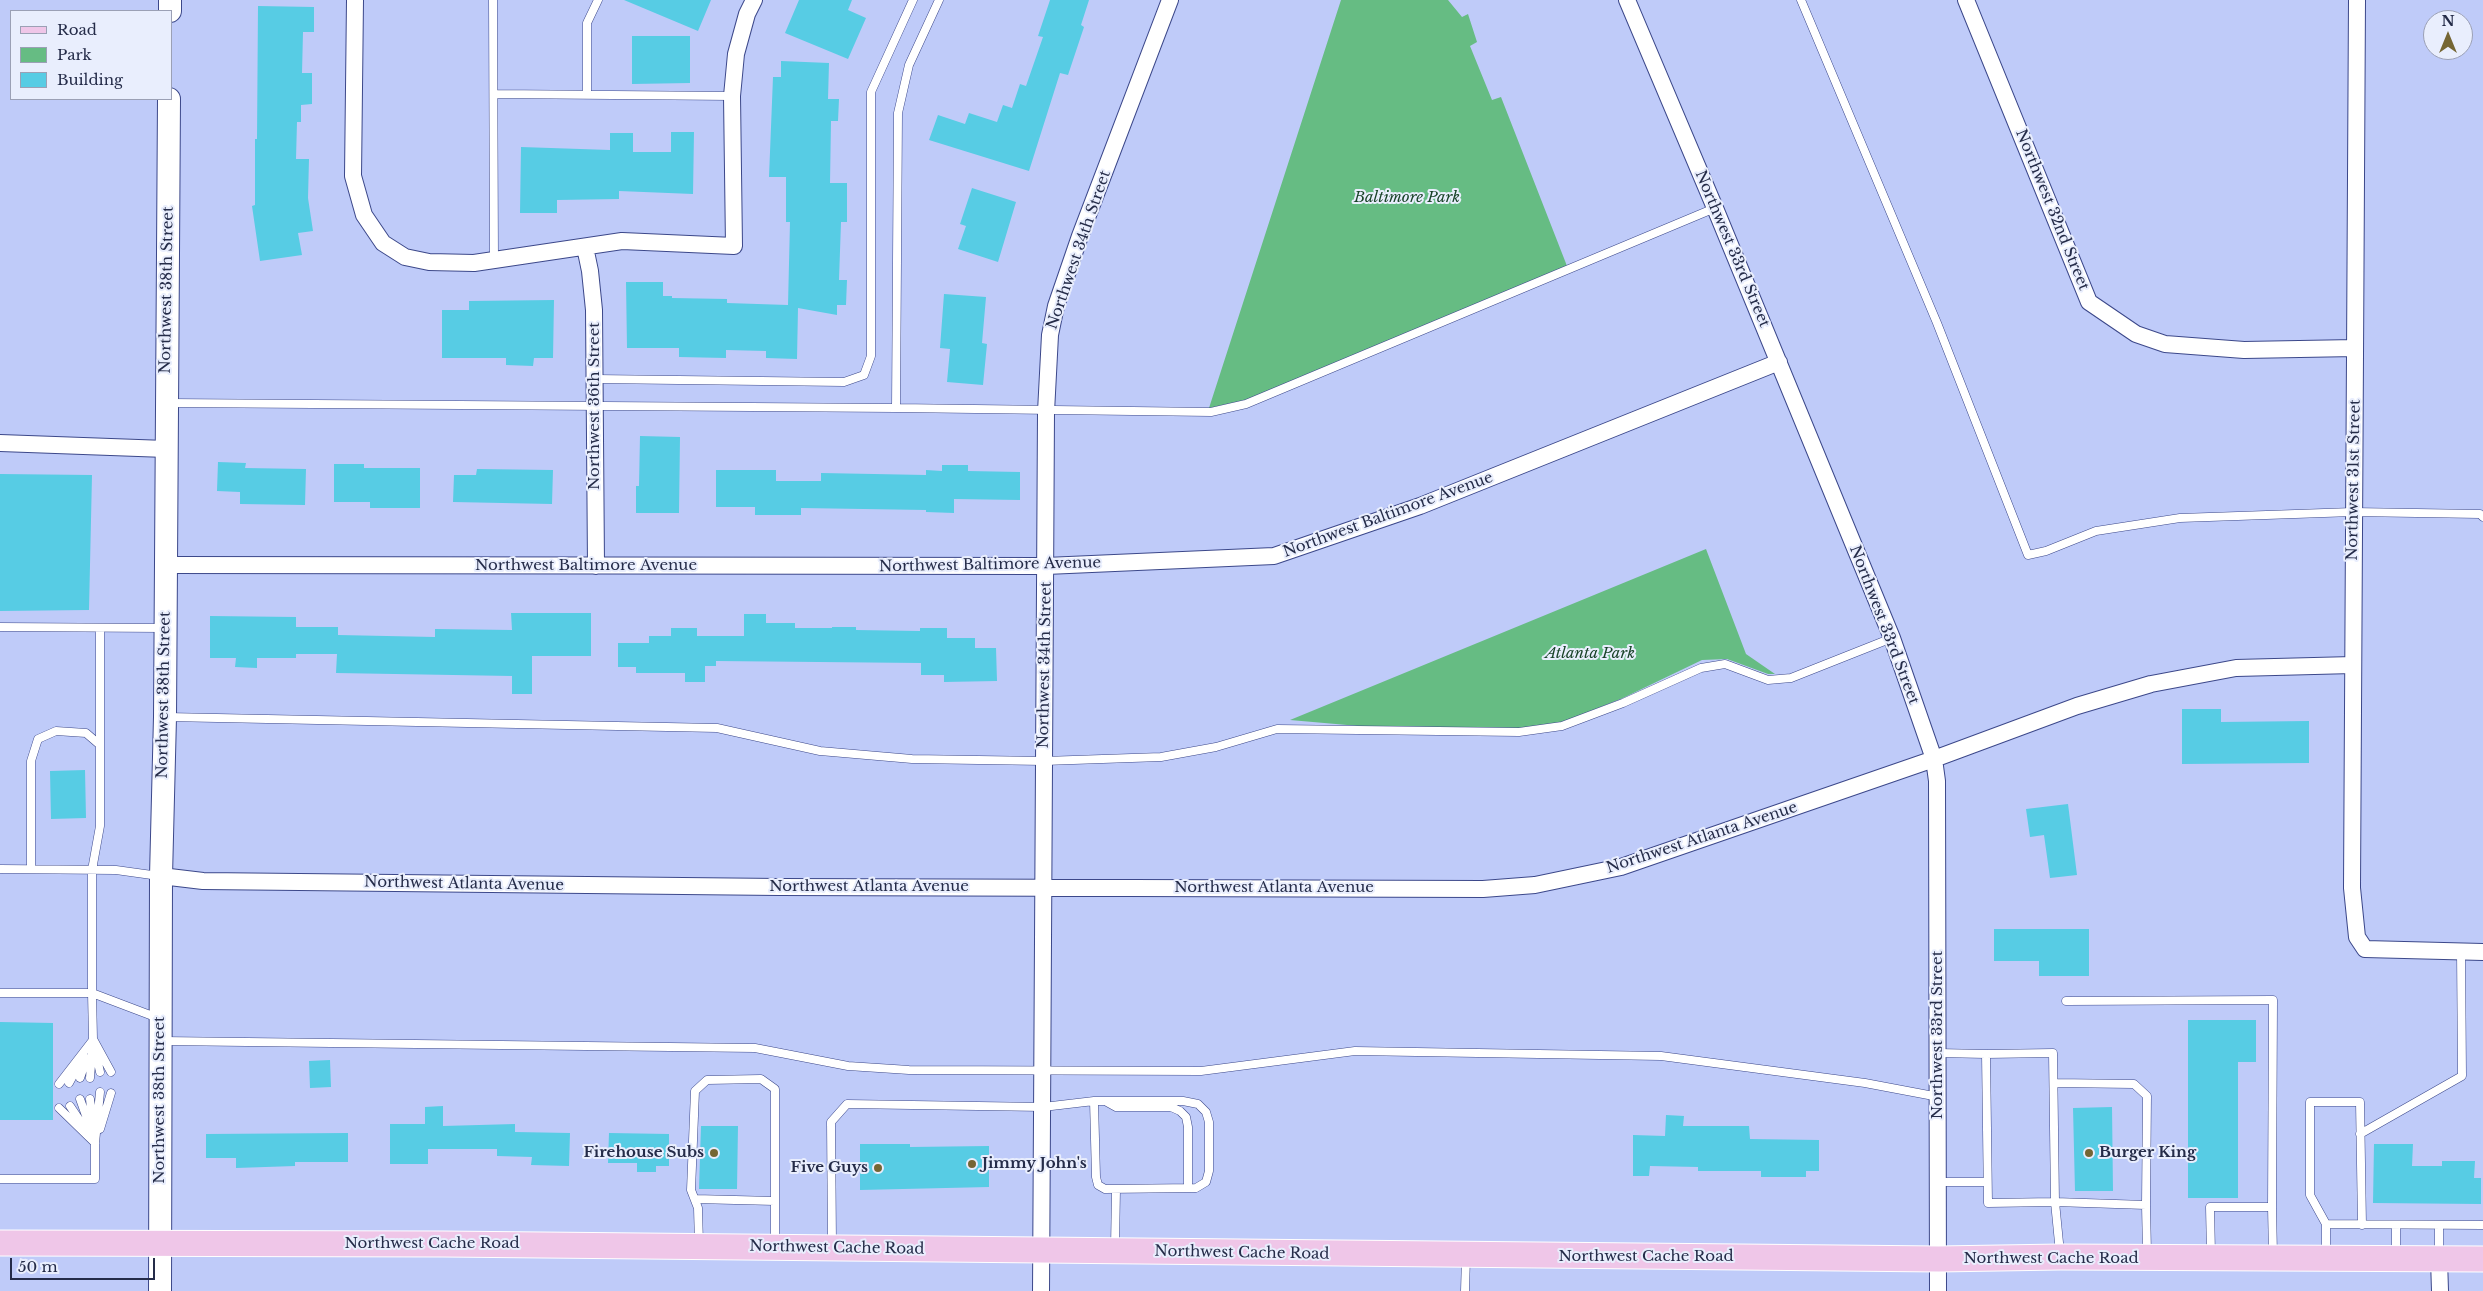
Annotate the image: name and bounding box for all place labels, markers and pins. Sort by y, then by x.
place label: Firehouse Subs [583,1144,704,1162]
place label: Burger King [2099,1144,2196,1162]
marker: Firehouse Subs [708,1147,720,1159]
marker: Burger King [2083,1147,2095,1159]
place label: Jimmy John's [982,1155,1087,1173]
marker: Jimmy John's [966,1158,978,1170]
place label: Five Guys [791,1159,868,1177]
marker: Five Guys [872,1162,884,1174]

